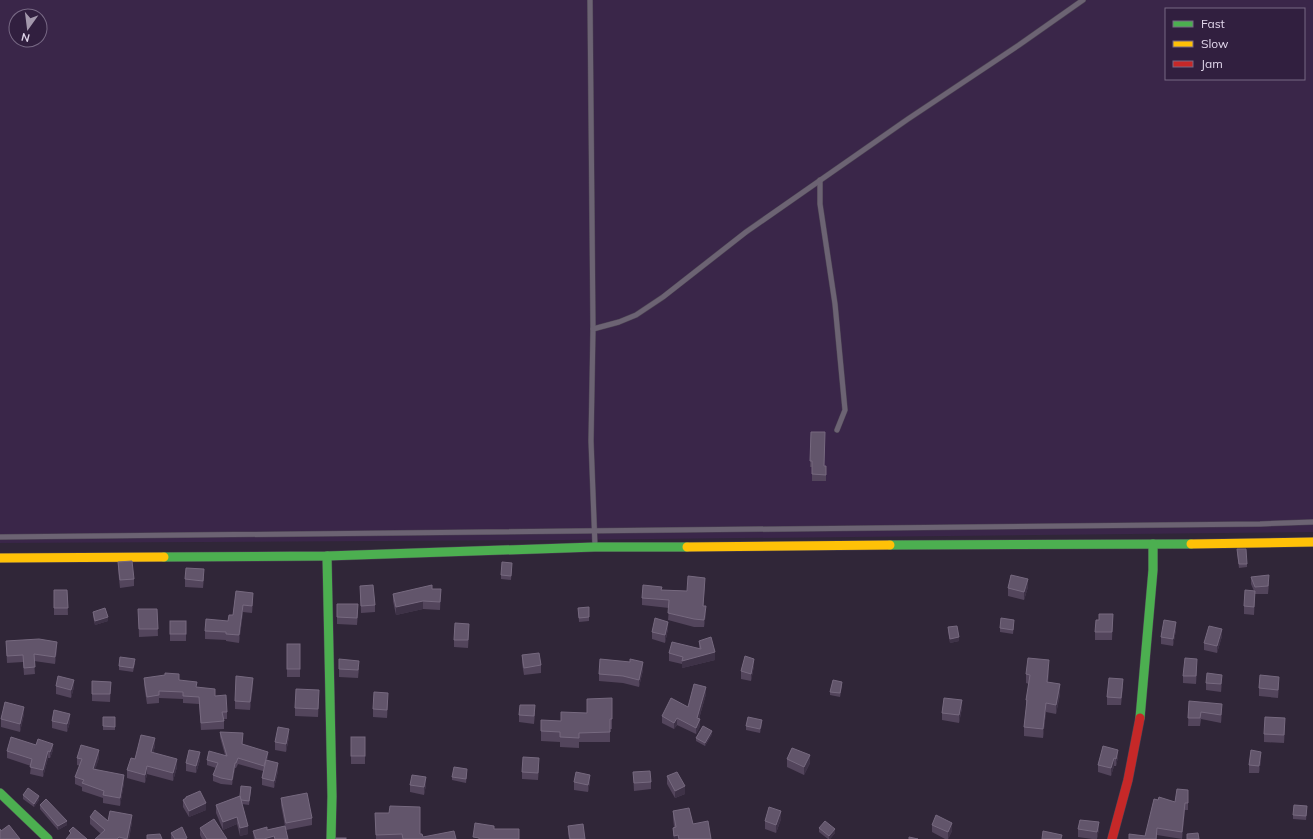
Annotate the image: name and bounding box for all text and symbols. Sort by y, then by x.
north arrow [8,8,48,48]
legend [1165,8,1305,80]
text: Fast [1201,16,1225,31]
text: N [20,30,31,46]
text: Slow [1201,36,1229,51]
text: Jam [1201,56,1223,71]

